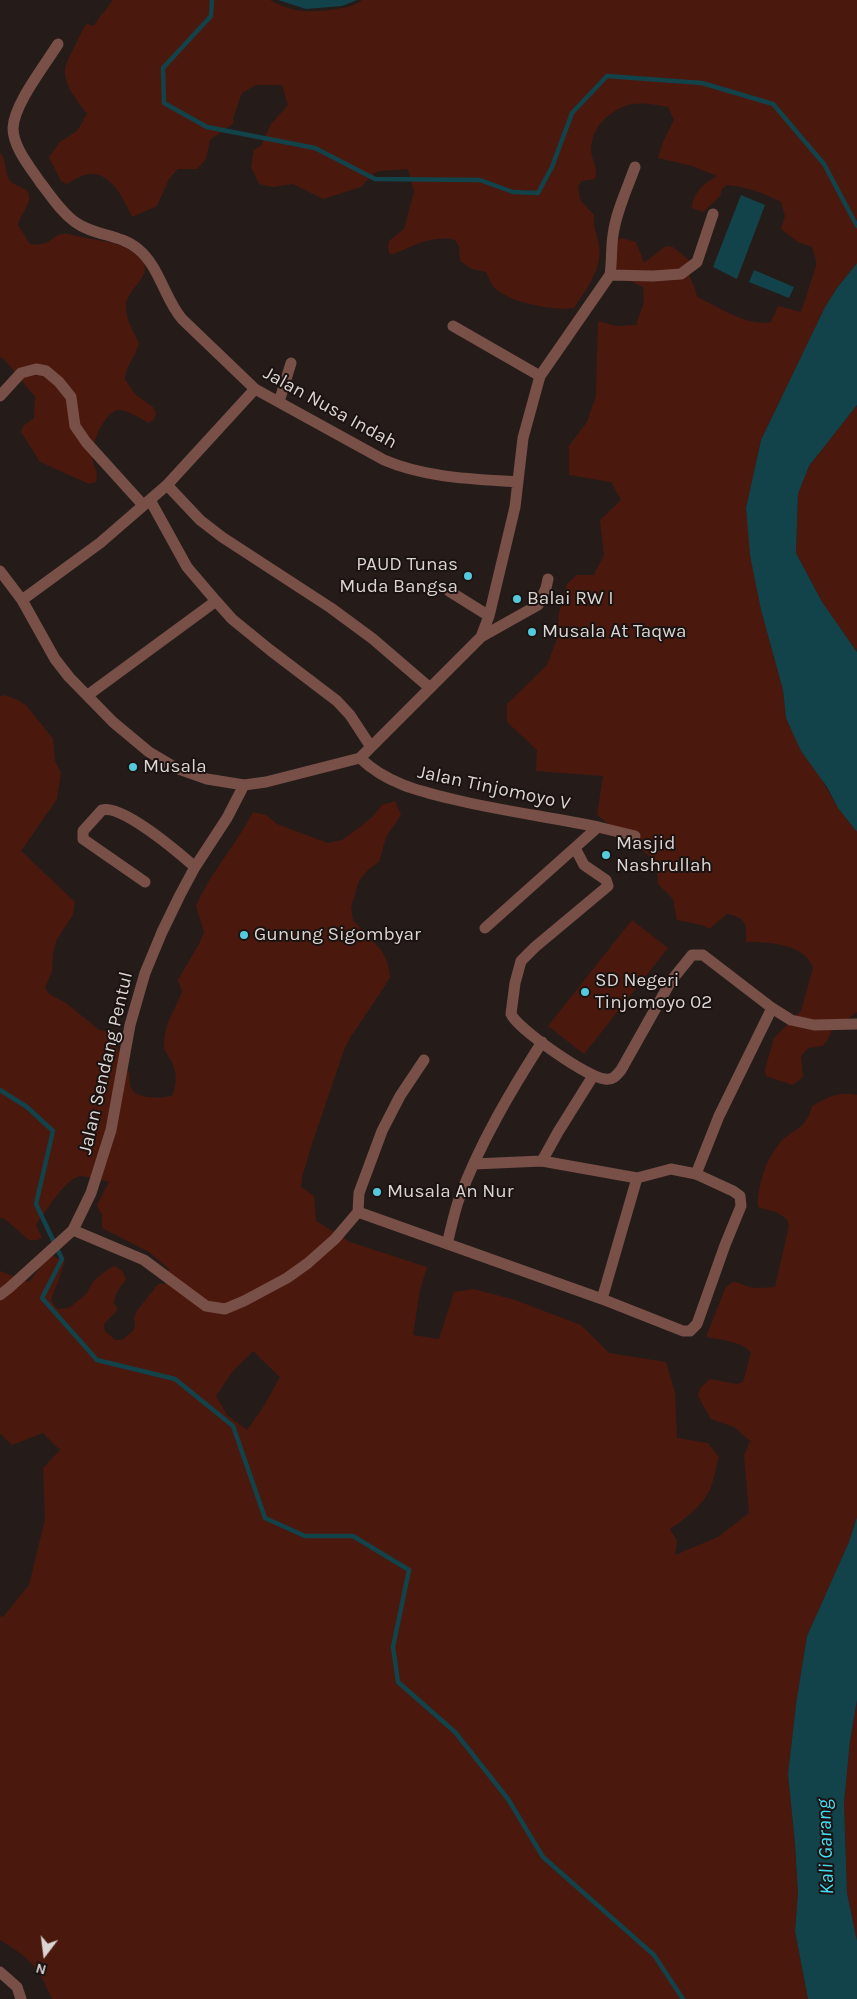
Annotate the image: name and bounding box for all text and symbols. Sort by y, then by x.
street label: Jalan Nusa Indah [259,362,401,454]
place label: PAUD Tunas Muda Bangsa [339,554,458,598]
marker: PAUD Tunas Muda Bangsa [462,570,474,582]
place label: Balai RW I [527,588,614,610]
marker: Balai RW I [511,593,523,605]
place label: Musala At Taqwa [542,621,687,643]
marker: Musala At Taqwa [526,626,538,638]
place label: Musala [143,756,207,778]
marker: Musala [127,761,139,773]
street label: Jalan Tinjomoyo V [416,761,572,815]
place label: Masjid Nashrullah [616,833,712,877]
marker: Masjid Nashrullah [600,849,612,861]
place label: Gunung Sigombyar [254,924,421,946]
marker: Gunung Sigombyar [238,929,250,941]
street label: Jalan Sendang Pentul [74,969,138,1157]
place label: SD Negeri Tinjomoyo 02 [595,970,712,1014]
marker: SD Negeri Tinjomoyo 02 [579,986,591,998]
place label: Musala An Nur [387,1181,514,1203]
marker: Musala An Nur [371,1186,383,1198]
water label: Kali Garang [812,1799,840,1895]
north arrow [20,1929,70,1979]
text: N [34,1959,48,1978]

